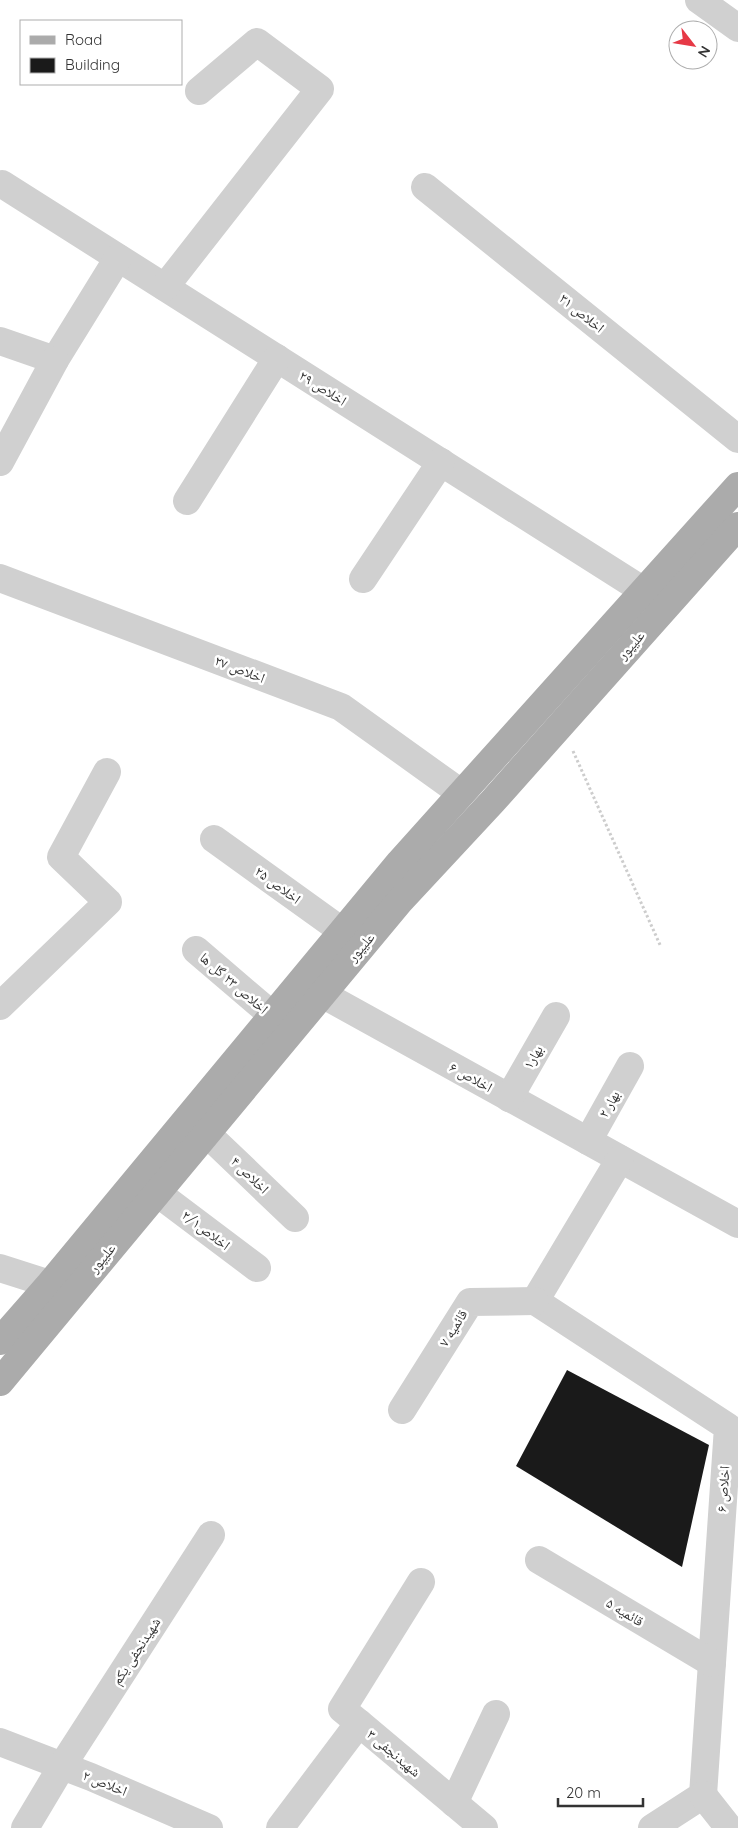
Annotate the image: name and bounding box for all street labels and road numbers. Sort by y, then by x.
street label: اخلاص ۳۱ [556,289,608,337]
street label: اخلاص ۲۹ [296,366,350,410]
street label: علیپور [613,627,649,664]
street label: اخلاص ۲۷ [212,651,268,687]
street label: اخلاص ۲۵ [251,862,305,908]
street label: علیپور [343,929,378,966]
street label: اخلاص ۲۳ گل ها [196,948,272,1018]
street label: بهار۱ [519,1042,547,1072]
street label: اخلاص ۶ [446,1058,496,1096]
street label: بهار ۲ [594,1087,624,1121]
street label: اخلاص ۴ [227,1152,273,1198]
street label: اخلاص۲/۱ [178,1206,234,1254]
street label: علیپور [84,1240,119,1277]
street label: قائمیه ۷ [435,1306,471,1350]
street label: اخلاص ۶ [712,1465,734,1513]
street label: قائمیه ۵ [603,1594,647,1630]
street label: شهیدنجفی یکم [108,1614,165,1689]
street label: شهیدنجفی ۳ [363,1725,425,1781]
street label: اخلاص ۲ [80,1766,130,1800]

